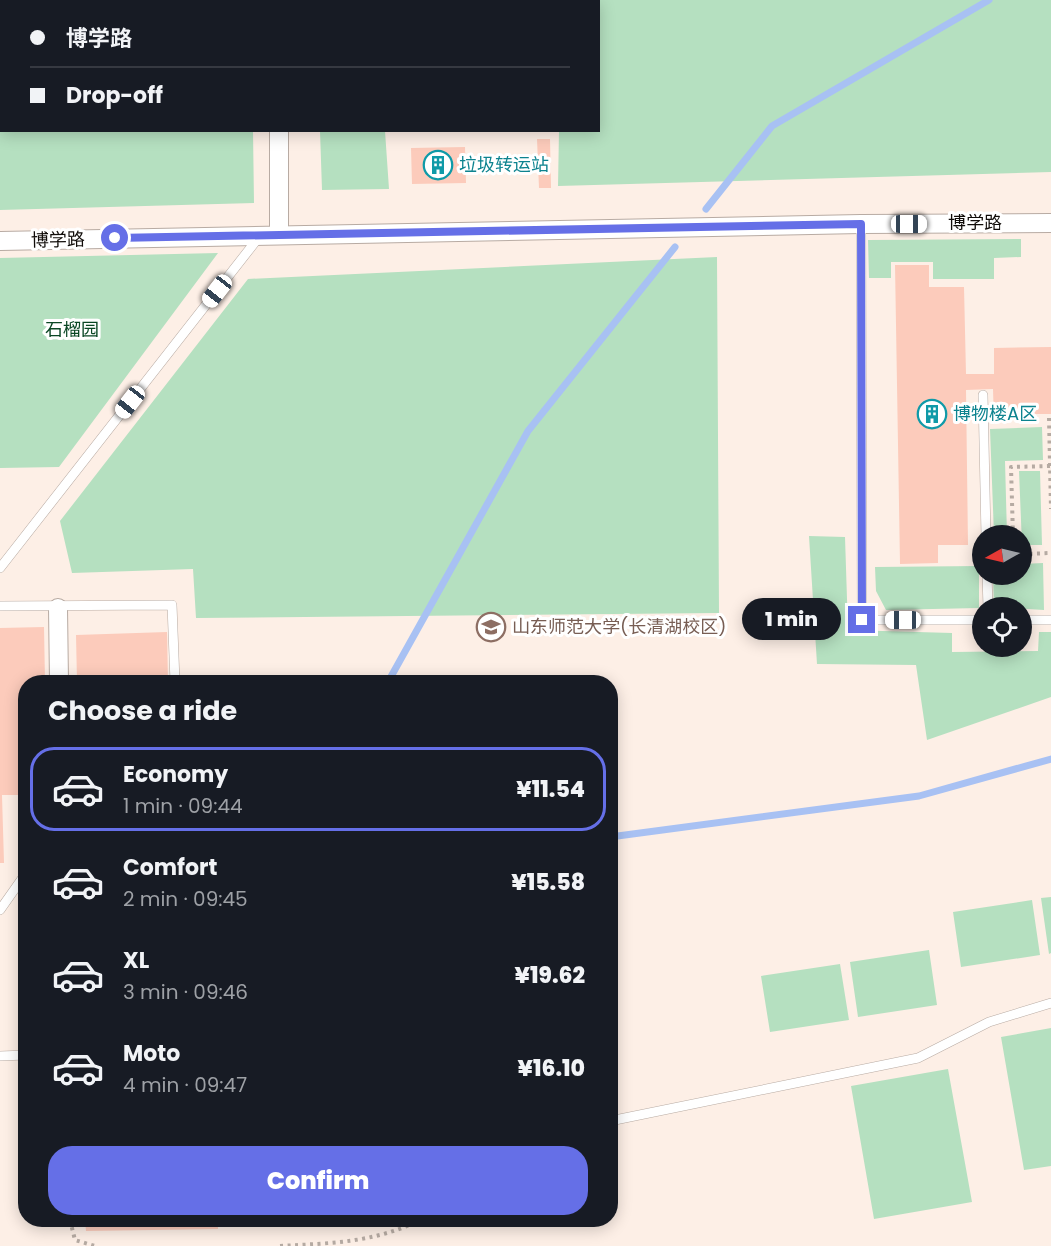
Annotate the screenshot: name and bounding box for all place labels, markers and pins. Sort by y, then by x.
building icon: 垃圾转运站 [422,149,454,181]
place label: 垃圾转运站 [459,152,549,177]
building icon: 博物楼A区 [916,398,948,430]
place label: 博物楼A区 [953,401,1037,426]
school or university icon: 山东师范大学(长清湖校区) [475,611,507,643]
place label: 山东师范大学(长清湖校区) [512,614,726,639]

